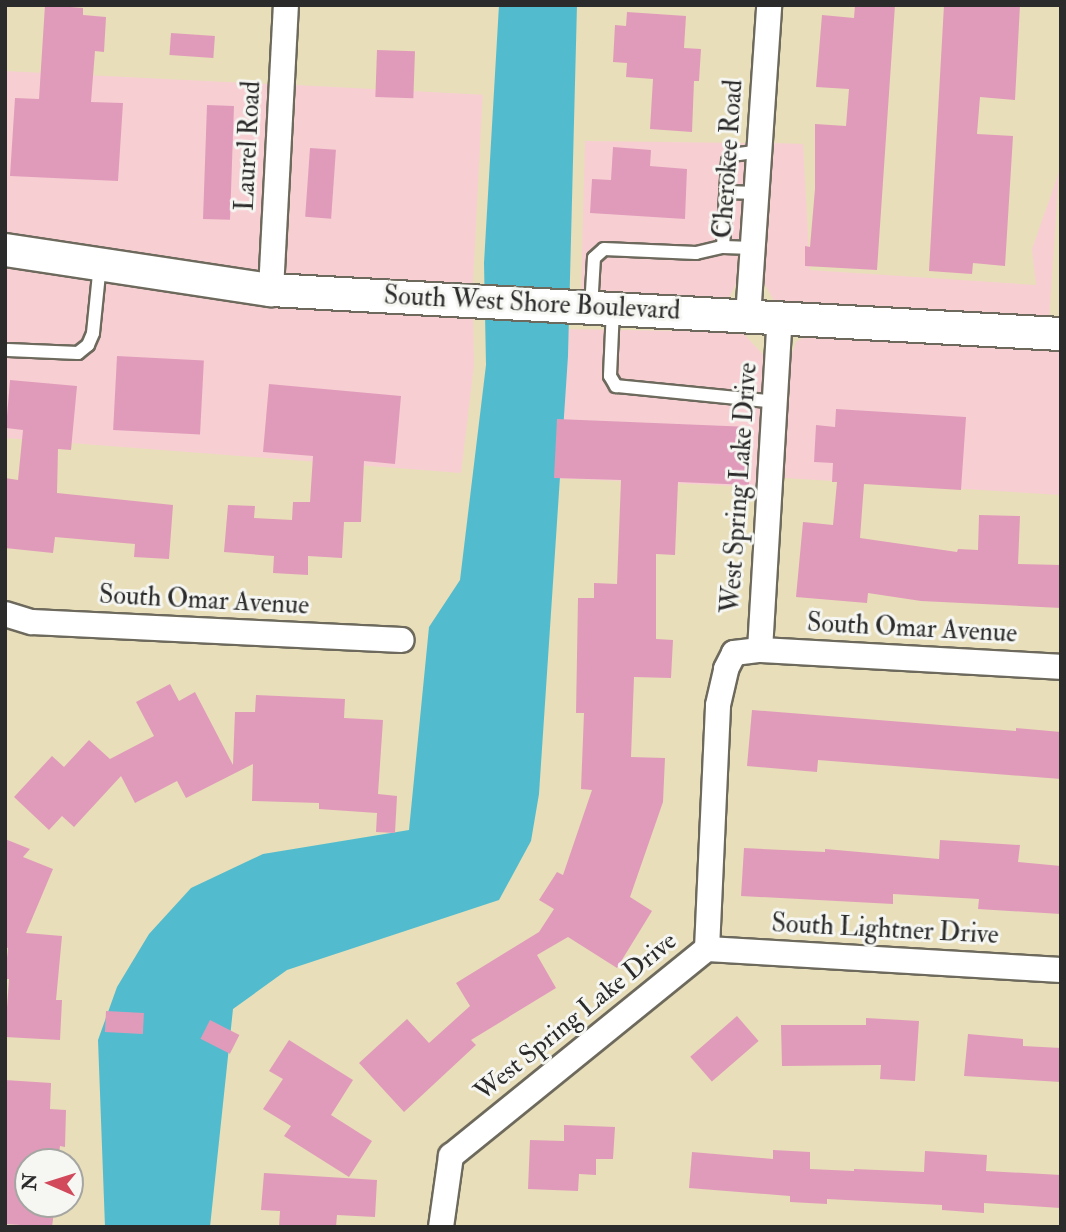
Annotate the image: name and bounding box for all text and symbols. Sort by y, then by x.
street label: Cherokee Road [708,79,750,239]
street label: Laurel Road [230,80,268,212]
street label: South West Shore Boulevard [383,281,681,327]
street label: West Spring Lake Drive [716,362,764,614]
street label: South Omar Avenue [98,580,310,622]
street label: South Omar Avenue [806,608,1018,650]
street label: South Lightner Drive [771,908,999,952]
street label: West Spring Lake Drive [469,926,683,1108]
north arrow [14,1148,84,1218]
text: N [18,1173,42,1191]

